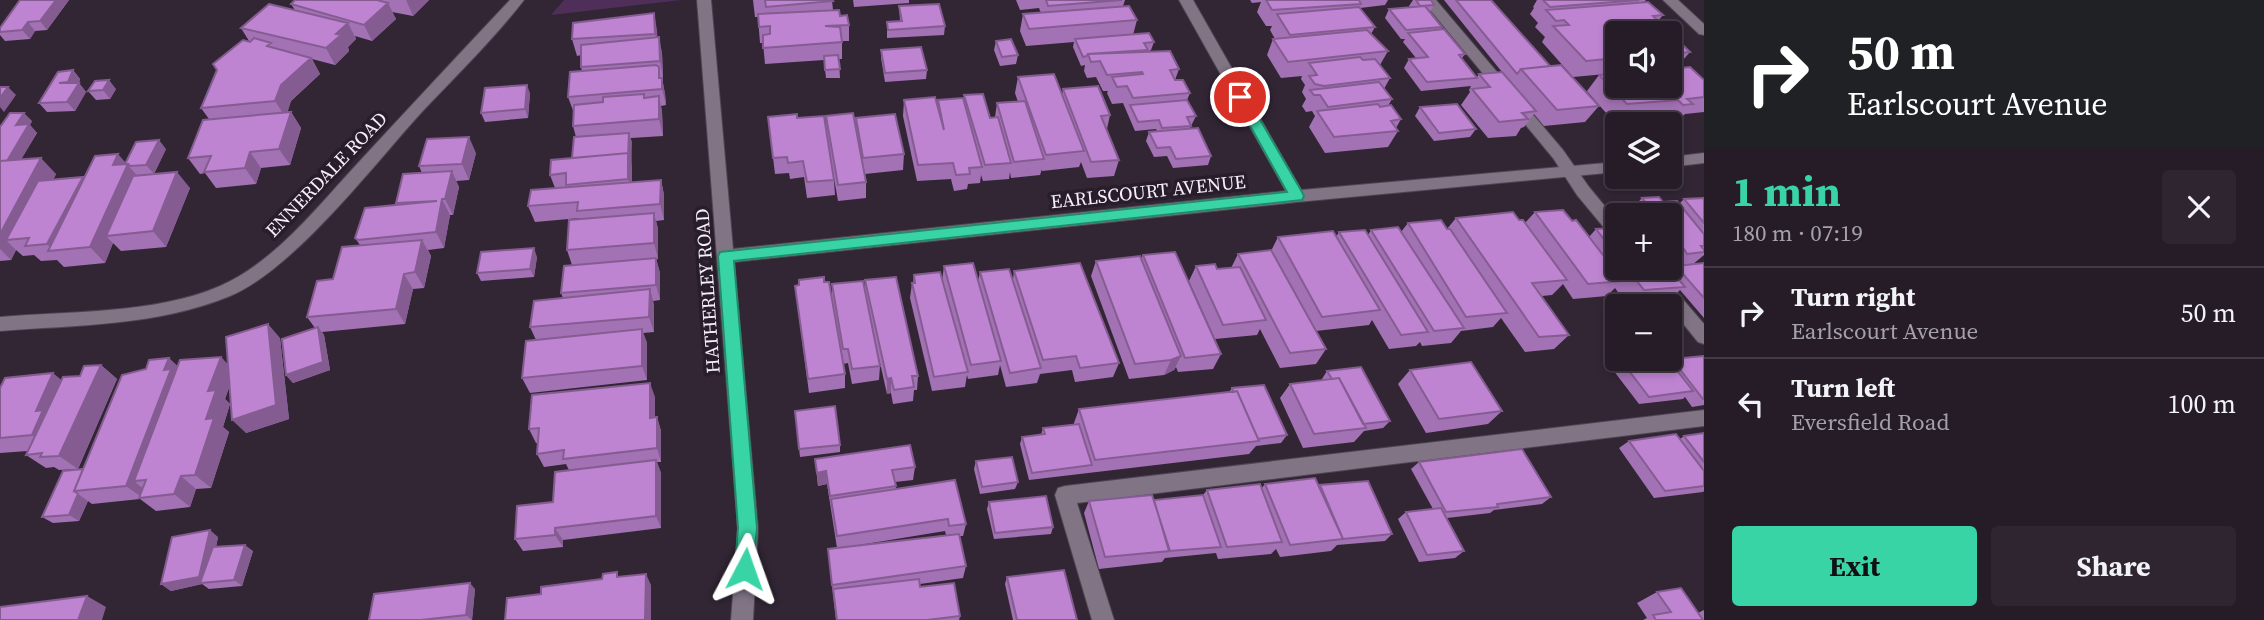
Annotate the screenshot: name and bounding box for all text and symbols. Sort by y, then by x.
text: 50 m [1847,18,1955,85]
map controls [1605,21,1682,371]
button: sound [1605,21,1682,98]
icon: right [1732,28,1823,119]
pin [1210,67,1270,127]
icon: arrive [1221,78,1259,116]
text: Earlscourt Avenue [1847,82,2108,126]
street label: ENNERDALE ROAD [259,106,393,242]
button: layers [1605,112,1682,189]
text: 1 min [1732,162,1841,220]
street label: EARLSCOURT AVENUE [1049,168,1247,214]
button: close [2162,170,2236,244]
button: + [1605,203,1682,280]
street label: HATHERLEY ROAD [688,208,726,374]
text: 180 m · 07:19 [1732,217,1863,249]
text: Turn right [1791,279,1915,315]
button: − [1605,294,1682,371]
icon: right [1732,294,1770,332]
text: 50 m [2181,295,2236,331]
text: Earlscourt Avenue [1791,315,1978,347]
text: Turn left [1791,370,1895,406]
icon: left [1732,385,1770,423]
text: 100 m [2168,386,2236,422]
text: Eversfield Road [1791,406,1949,438]
button: Exit [1732,526,1977,606]
button: Share [1991,526,2236,606]
position arrow [708,532,782,606]

